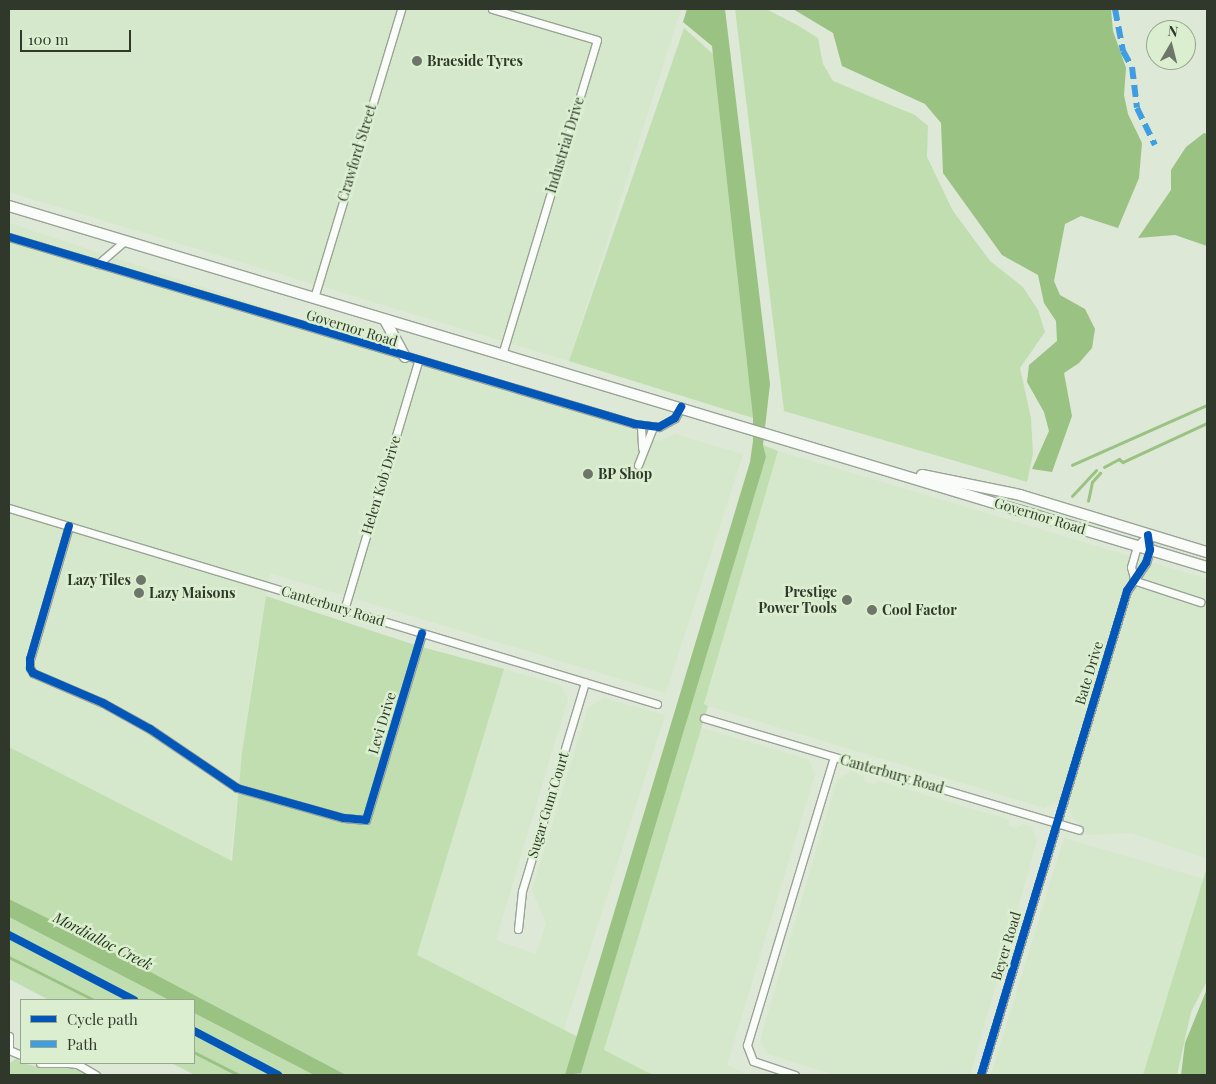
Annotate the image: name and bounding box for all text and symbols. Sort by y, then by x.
scale bar [22,20,134,52]
north arrow [1146,20,1196,70]
text: N [1167,21,1179,41]
text: 100 m [28,29,69,49]
place label: Braeside Tyres [427,53,523,69]
marker: Braeside Tyres [411,55,423,67]
street label: Industrial Drive [542,95,588,195]
street label: Crawford Street [334,102,380,204]
street label: Governor Road [304,306,400,350]
street label: Helen Kob Drive [358,433,404,537]
place label: BP Shop [598,466,653,482]
marker: BP Shop [582,468,594,480]
street label: Governor Road [992,494,1088,538]
place label: Lazy Tiles [67,572,131,588]
marker: Lazy Tiles [135,574,147,586]
street label: Canterbury Road [279,582,387,630]
place label: Prestige Power Tools [758,584,837,616]
place label: Lazy Maisons [149,585,236,601]
marker: Lazy Maisons [133,587,145,599]
marker: Prestige Power Tools [841,594,853,606]
place label: Cool Factor [882,602,957,618]
marker: Cool Factor [866,604,878,616]
street label: Bate Drive [1071,639,1107,707]
street label: Levi Drive [365,690,399,756]
street label: Sugar Gum Court [524,750,572,860]
street label: Canterbury Road [838,751,946,797]
water label: Mordialloc Creek [50,908,156,974]
street label: Beyer Road [988,909,1024,983]
legend [20,999,195,1064]
text: Cycle path [67,1009,138,1029]
text: Path [67,1034,97,1054]

